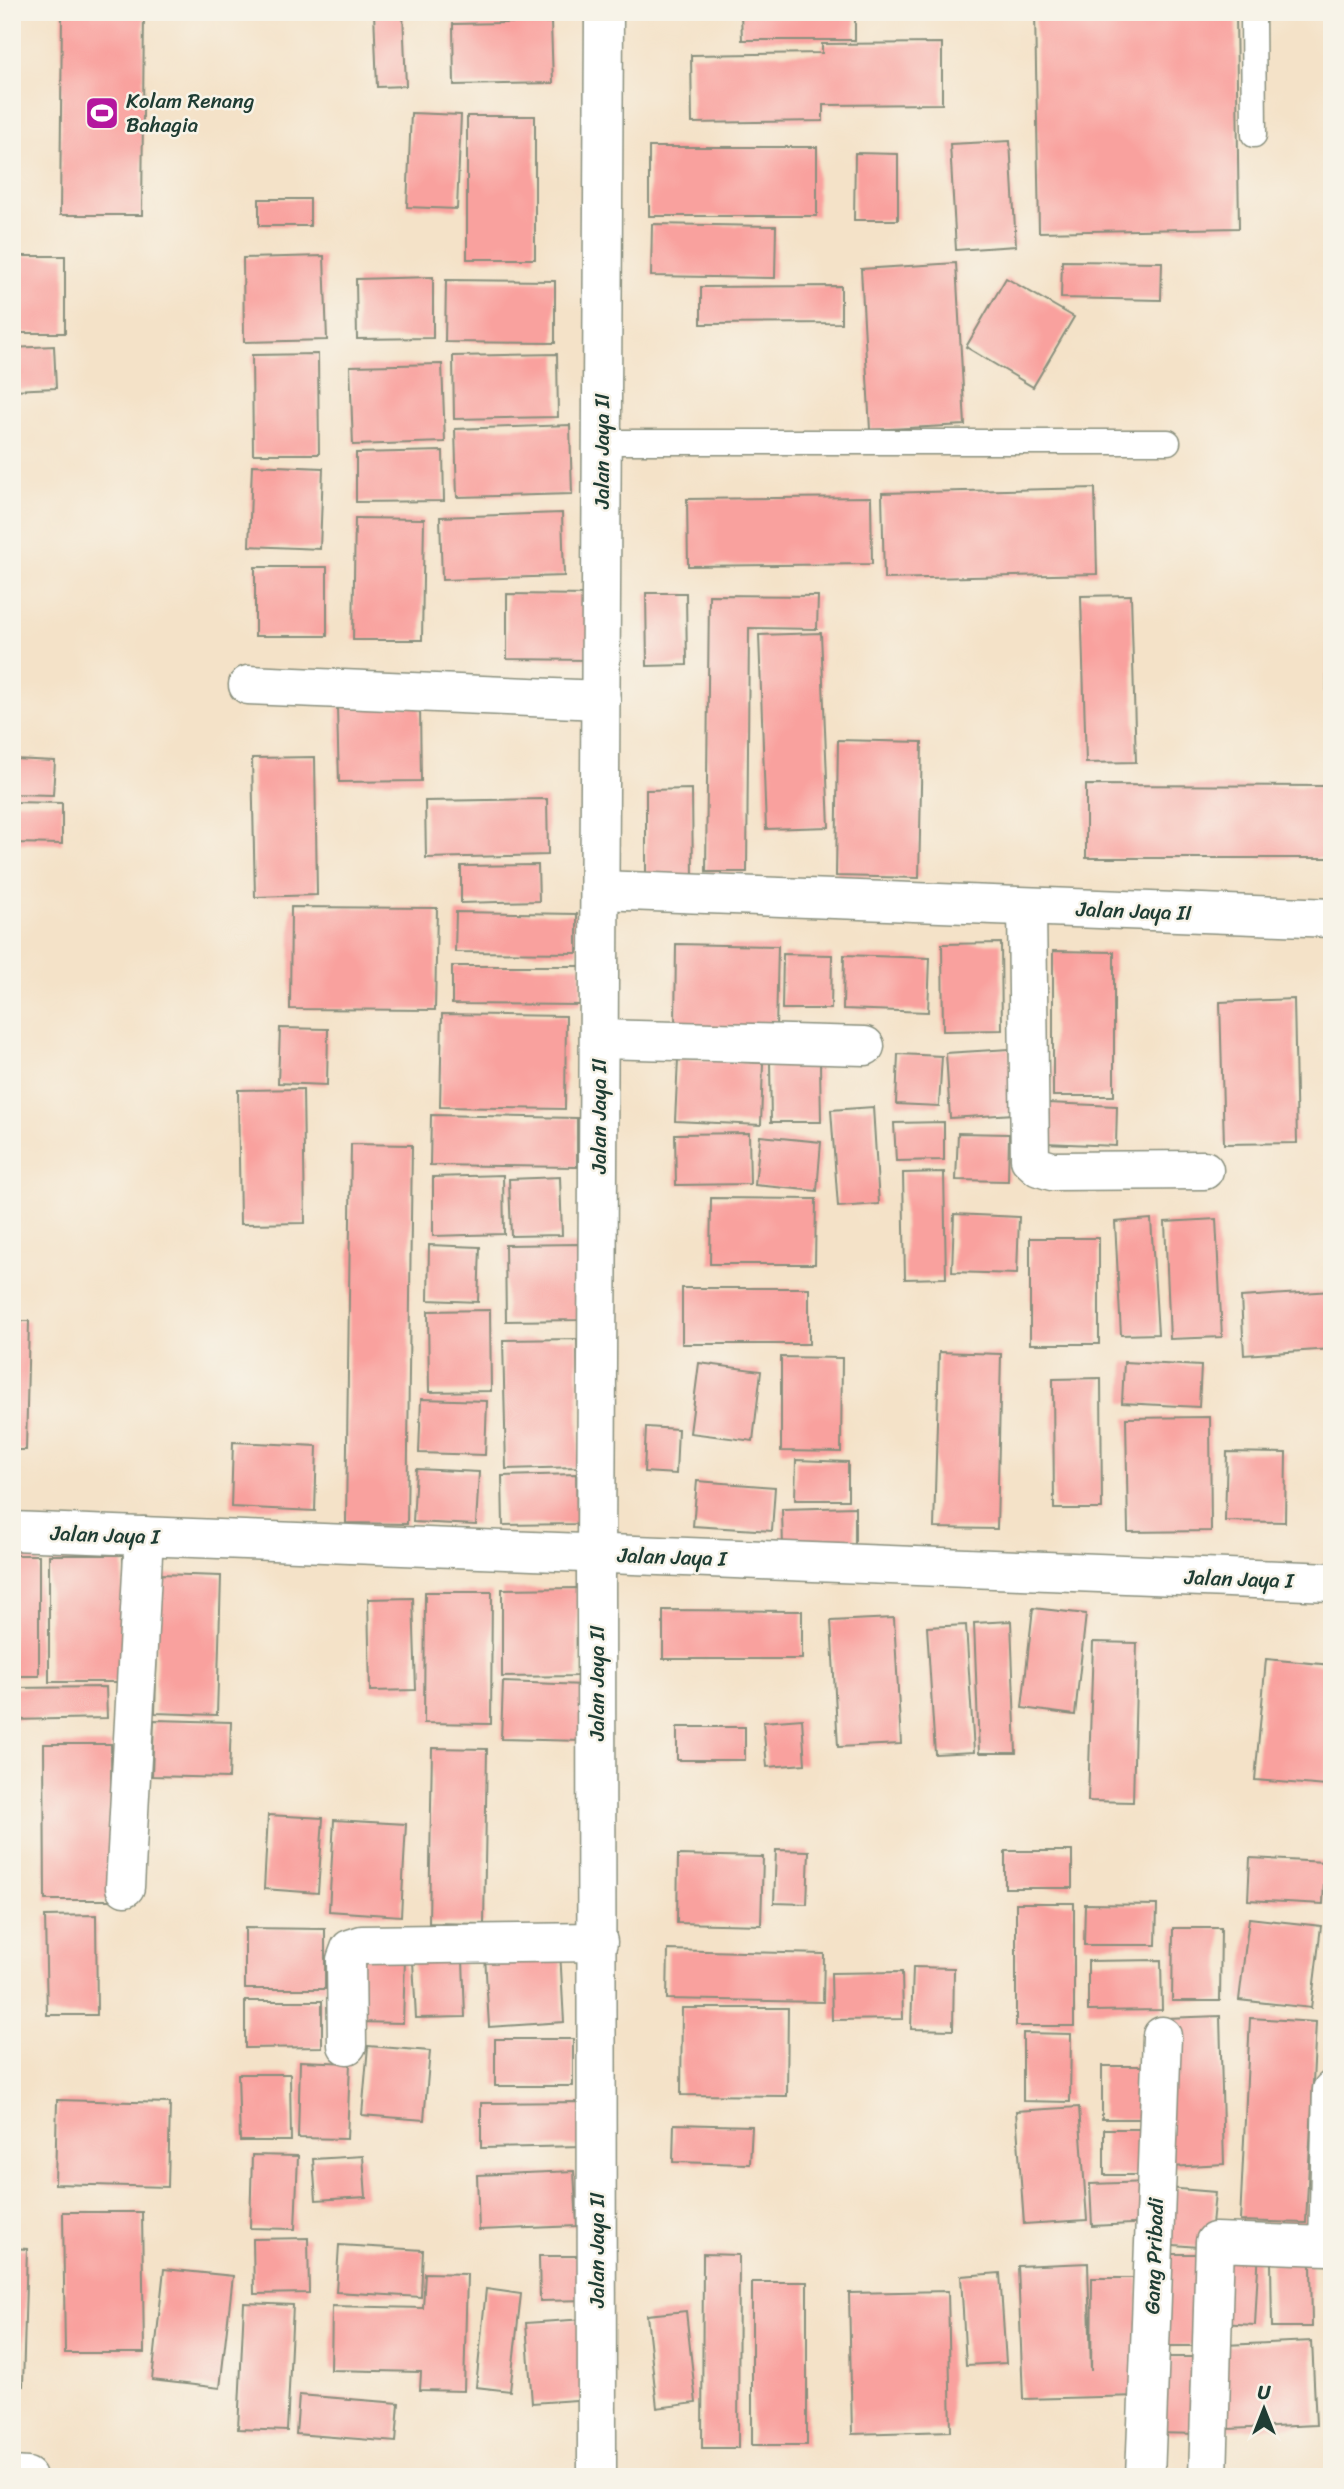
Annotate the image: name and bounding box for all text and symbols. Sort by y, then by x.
place label: Kolam Renang Bahagia [126,82,255,144]
sports icon: Kolam Renang Bahagia [83,94,121,132]
street label: Jalan Jaya II [583,393,621,510]
street label: Jalan Jaya II [1075,890,1193,932]
street label: Jalan Jaya II [580,1058,618,1175]
street label: Jalan Jaya I [49,1514,162,1556]
street label: Jalan Jaya I [616,1536,729,1578]
street label: Jalan Jaya I [1183,1558,1296,1600]
street label: Jalan Jaya II [578,1625,616,1742]
street label: Jalan Jaya II [578,2192,616,2309]
street label: Gang Pribadi [1133,2196,1175,2315]
north arrow [1228,2374,1298,2444]
text: U [1258,2376,1272,2409]

